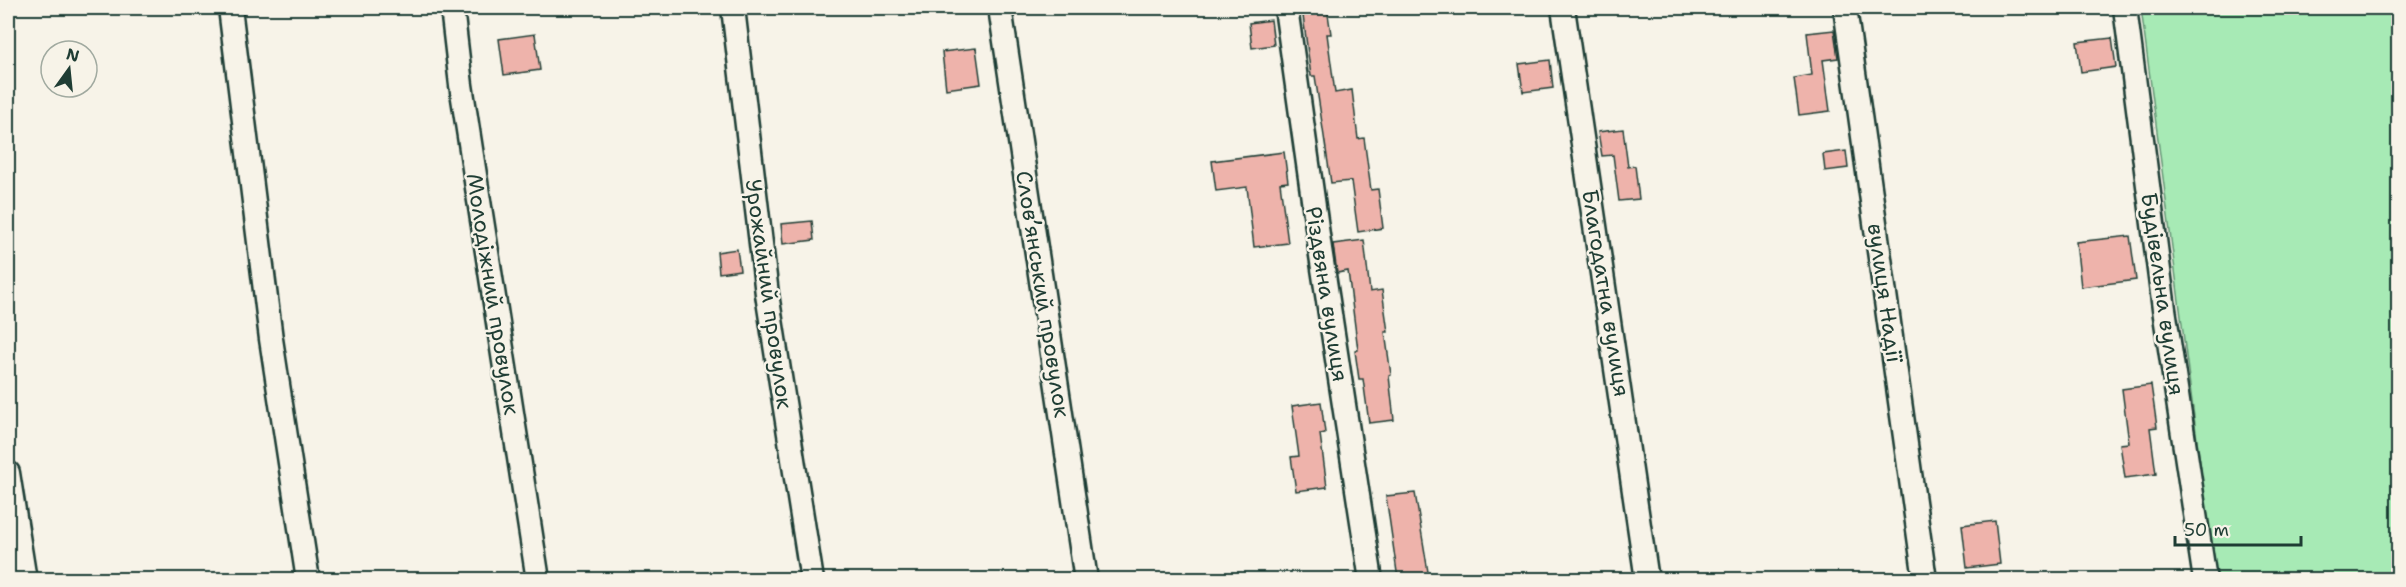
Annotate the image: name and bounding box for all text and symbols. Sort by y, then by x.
north arrow [39,39,99,99]
text: N [64,43,82,67]
street label: Словʼянський провулок [1009,168,1077,420]
street label: Молодіжний провулок [460,171,526,417]
street label: Урожайний провулок [739,177,800,411]
street label: Благодатна вулиця [1575,187,1637,399]
street label: Будівельна вулиця [2134,191,2192,397]
street label: Різдвяна вулиця [1299,204,1355,384]
street label: вулиця Надії [1861,222,1909,365]
scale bar [2175,509,2301,547]
text: 50 m [2184,518,2229,542]

